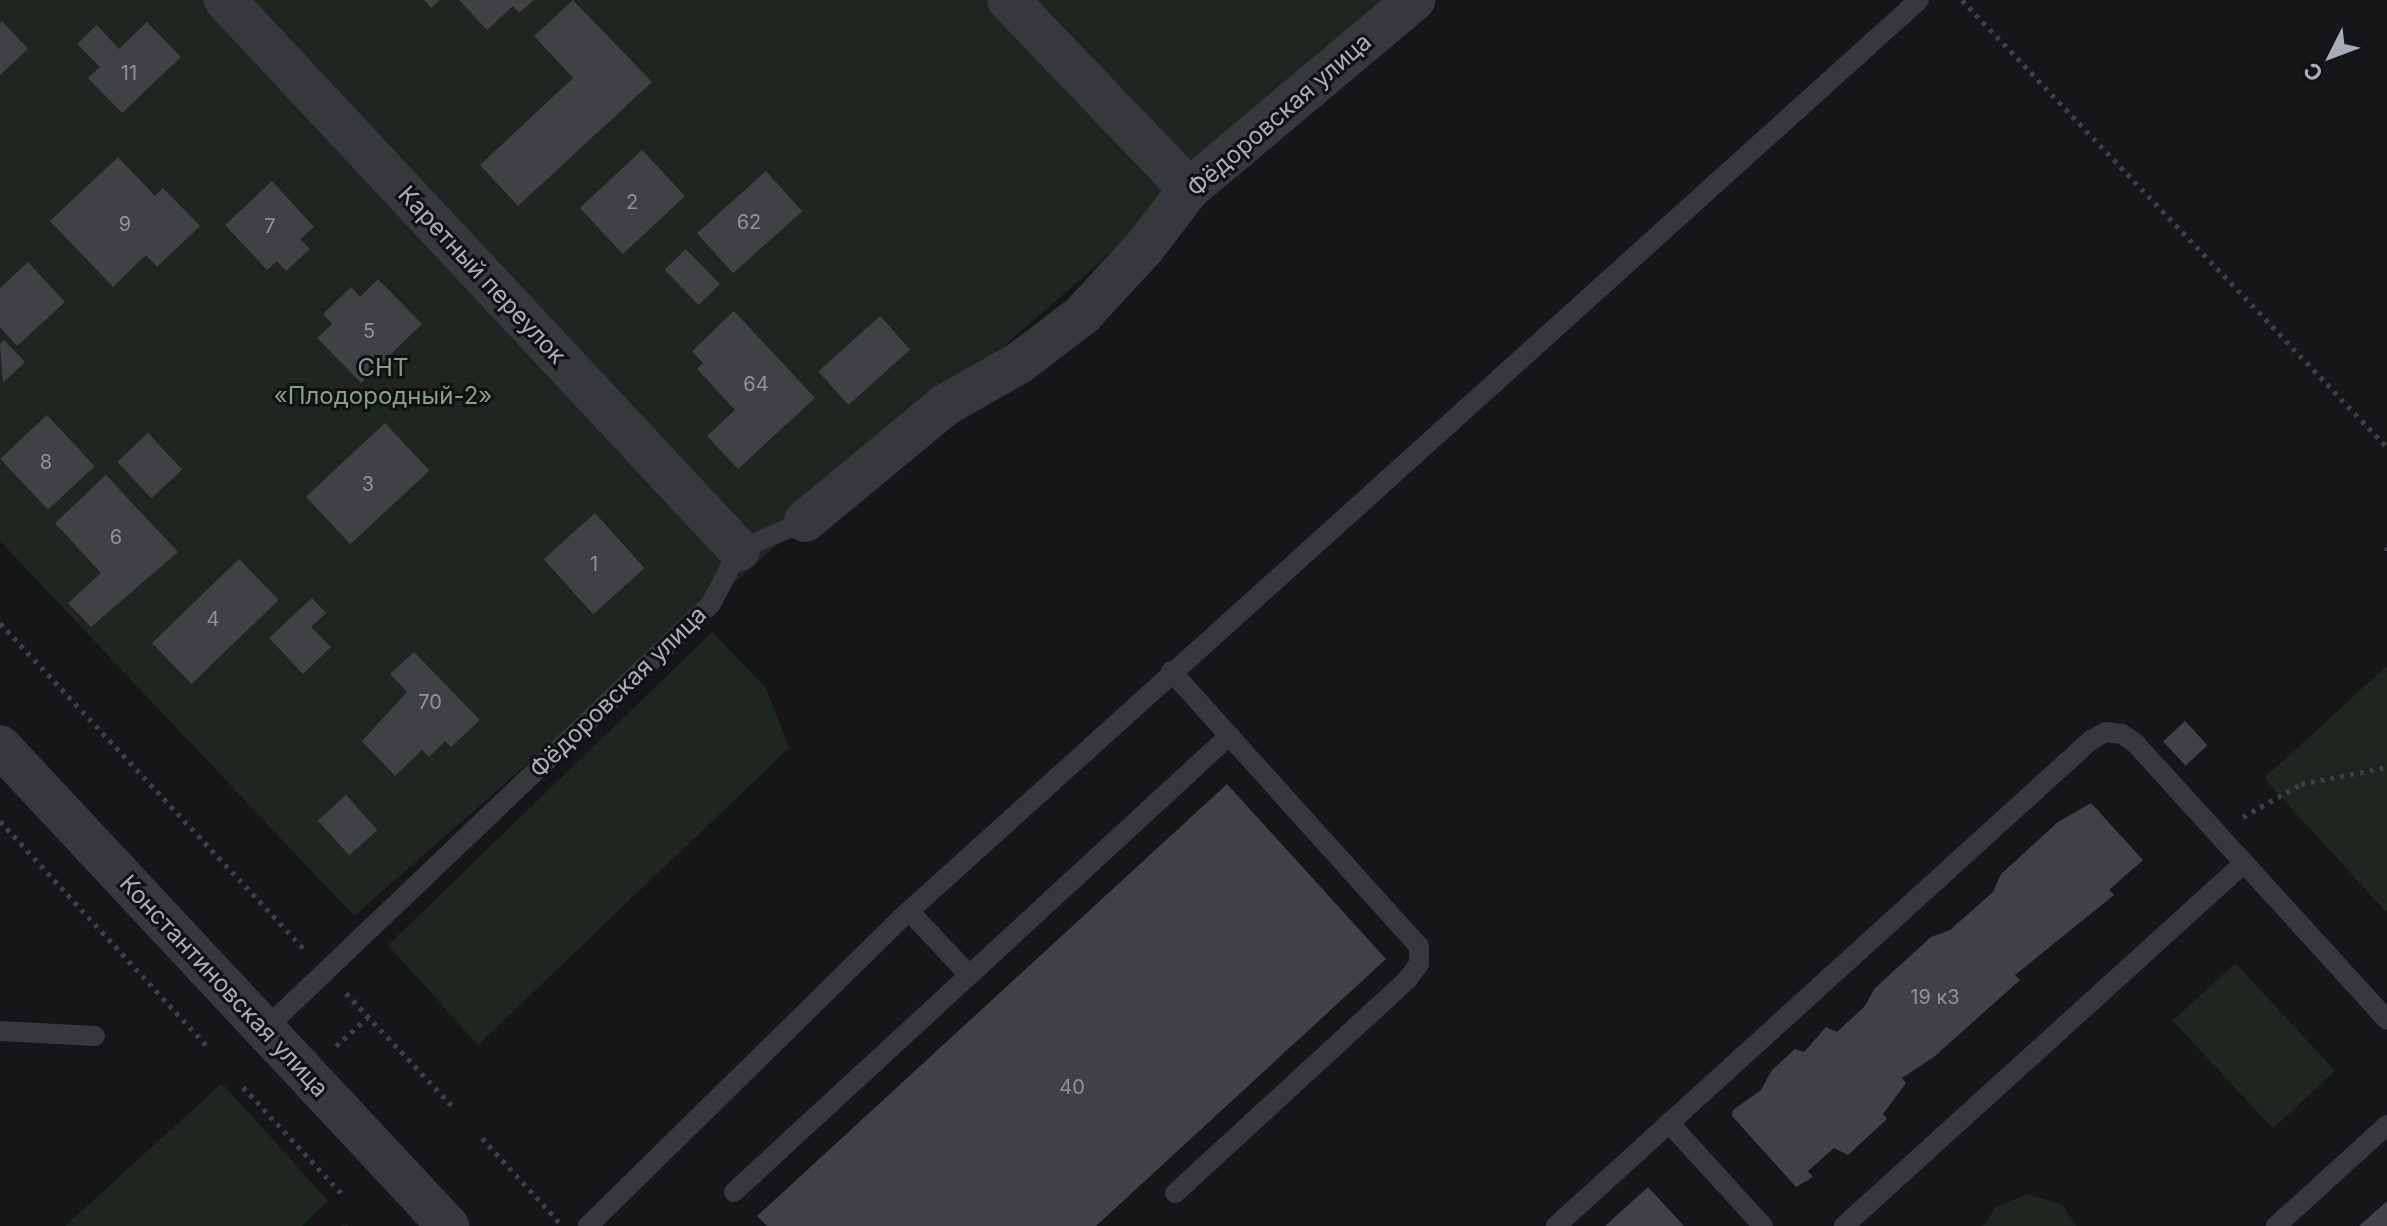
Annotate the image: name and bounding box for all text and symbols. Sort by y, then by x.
north arrow [2291,16,2371,96]
street label: Фёдоровская улица [1181,27,1377,203]
text: С [2298,57,2328,87]
house number: 11 [121,61,137,85]
street label: Каретный переулок [392,180,572,370]
house number: 2 [626,190,638,214]
house number: 62 [737,210,761,234]
house number: 9 [119,212,131,236]
house number: 7 [264,214,276,238]
house number: 5 [363,319,375,343]
park label: СНТ «Плодородный-2» [274,354,492,410]
house number: 64 [743,372,769,396]
house number: 8 [40,450,52,474]
house number: 3 [362,472,374,496]
house number: 6 [110,525,122,549]
house number: 1 [590,552,598,576]
street label: Фёдоровская улица [524,600,712,784]
house number: 4 [207,607,219,631]
house number: 70 [418,690,442,714]
street label: Константиновская улица [114,869,334,1103]
house number: 19 к3 [1910,985,1960,1009]
house number: 40 [1059,1075,1085,1099]

